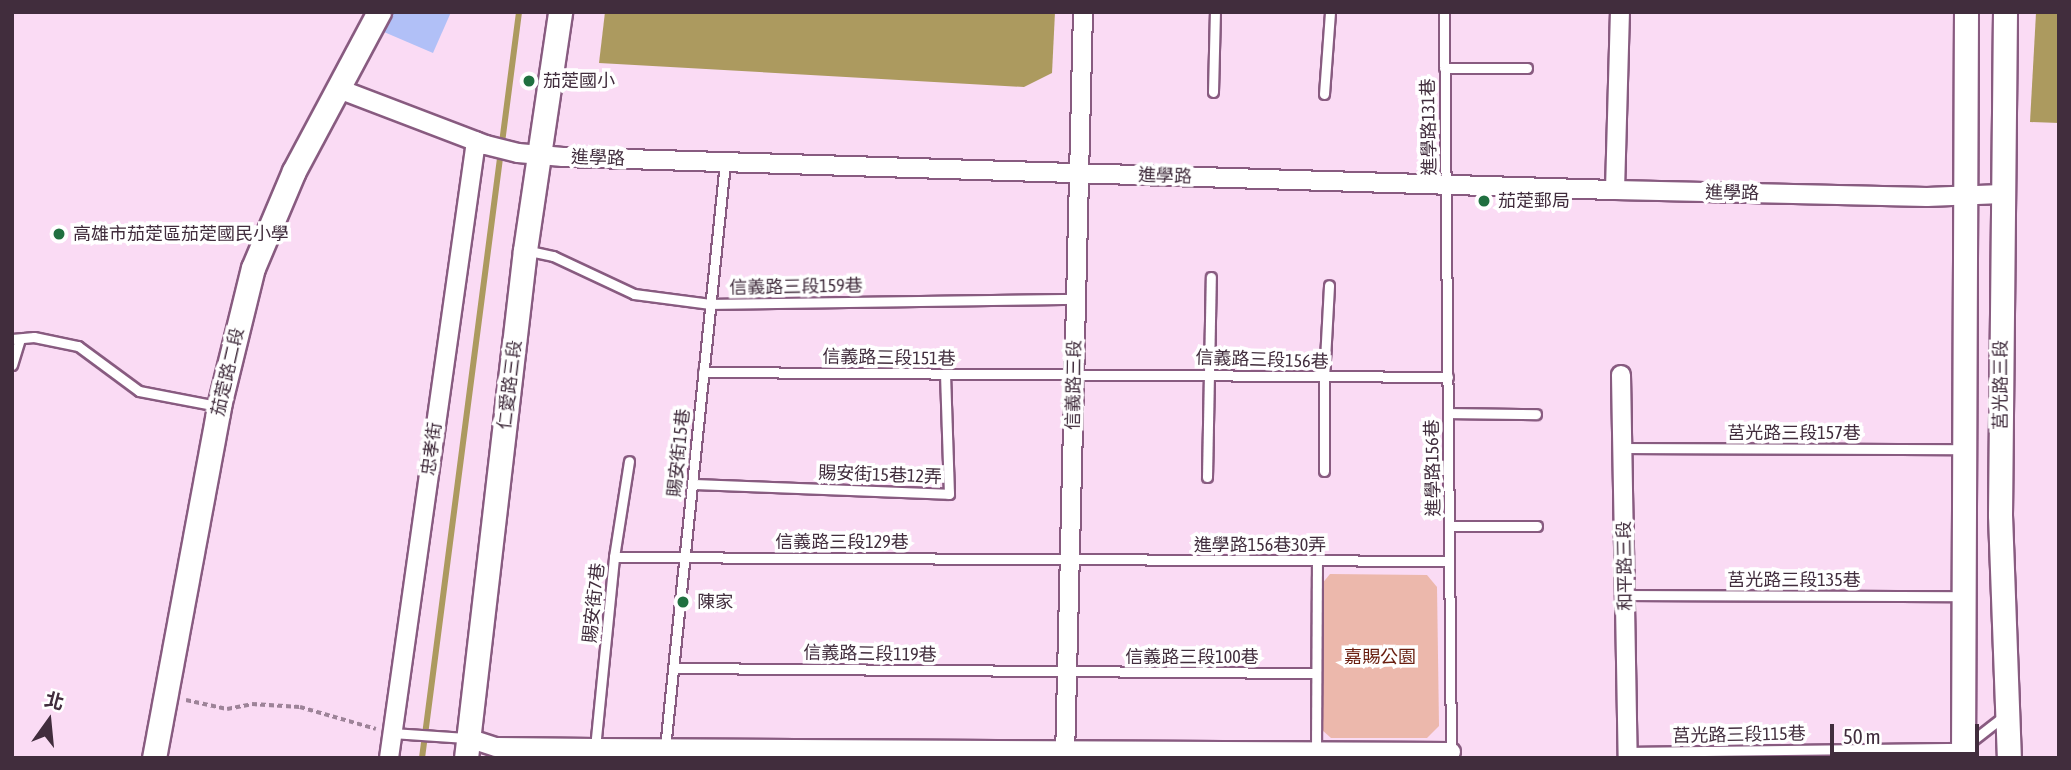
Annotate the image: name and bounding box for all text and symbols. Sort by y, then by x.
place label: 茄萣國小 [543,70,615,92]
marker: 茄萣國小 [521,73,537,89]
street label: 進學路131巷 [1417,78,1441,176]
street label: 進學路 [571,146,625,170]
street label: 進學路 [1138,164,1192,188]
street label: 進學路 [1705,182,1759,204]
place label: 茄萣郵局 [1498,190,1570,212]
marker: 茄萣郵局 [1476,193,1492,209]
place label: 高雄市茄萣區茄萣國民小學 [73,223,289,245]
marker: 高雄市茄萣區茄萣國民小學 [51,226,67,242]
street label: 信義路三段159巷 [729,275,863,299]
street label: 茄萣路二段 [207,326,249,418]
street label: 仁愛路三段 [494,339,526,431]
street label: 信義路三段 [1062,340,1086,430]
street label: 莒光路三段 [1990,340,2012,430]
street label: 信義路三段151巷 [822,346,956,370]
street label: 信義路三段156巷 [1195,347,1329,373]
street label: 賜安街15巷 [664,408,694,498]
street label: 進學路156巷 [1421,419,1445,517]
street label: 忠孝街 [418,421,446,477]
street label: 莒光路三段157巷 [1727,422,1861,444]
street label: 賜安街15巷12弄 [818,462,942,488]
street label: 和平路三段 [1613,521,1637,611]
street label: 信義路三段129巷 [775,531,909,553]
street label: 進學路156巷30弄 [1194,534,1326,556]
street label: 賜安街7巷 [579,562,609,644]
street label: 莒光路三段135巷 [1727,569,1861,591]
place label: 陳家 [697,591,733,613]
marker: 陳家 [675,594,691,610]
street label: 信義路三段119巷 [803,642,937,666]
street label: 信義路三段100巷 [1125,646,1259,668]
park label: 嘉賜公園 [1344,646,1416,668]
north arrow [14,686,84,756]
text: 北 [42,688,66,714]
scale bar [1833,710,1982,754]
street label: 莒光路三段115巷 [1672,723,1806,747]
text: 50 m [1843,724,1881,748]

